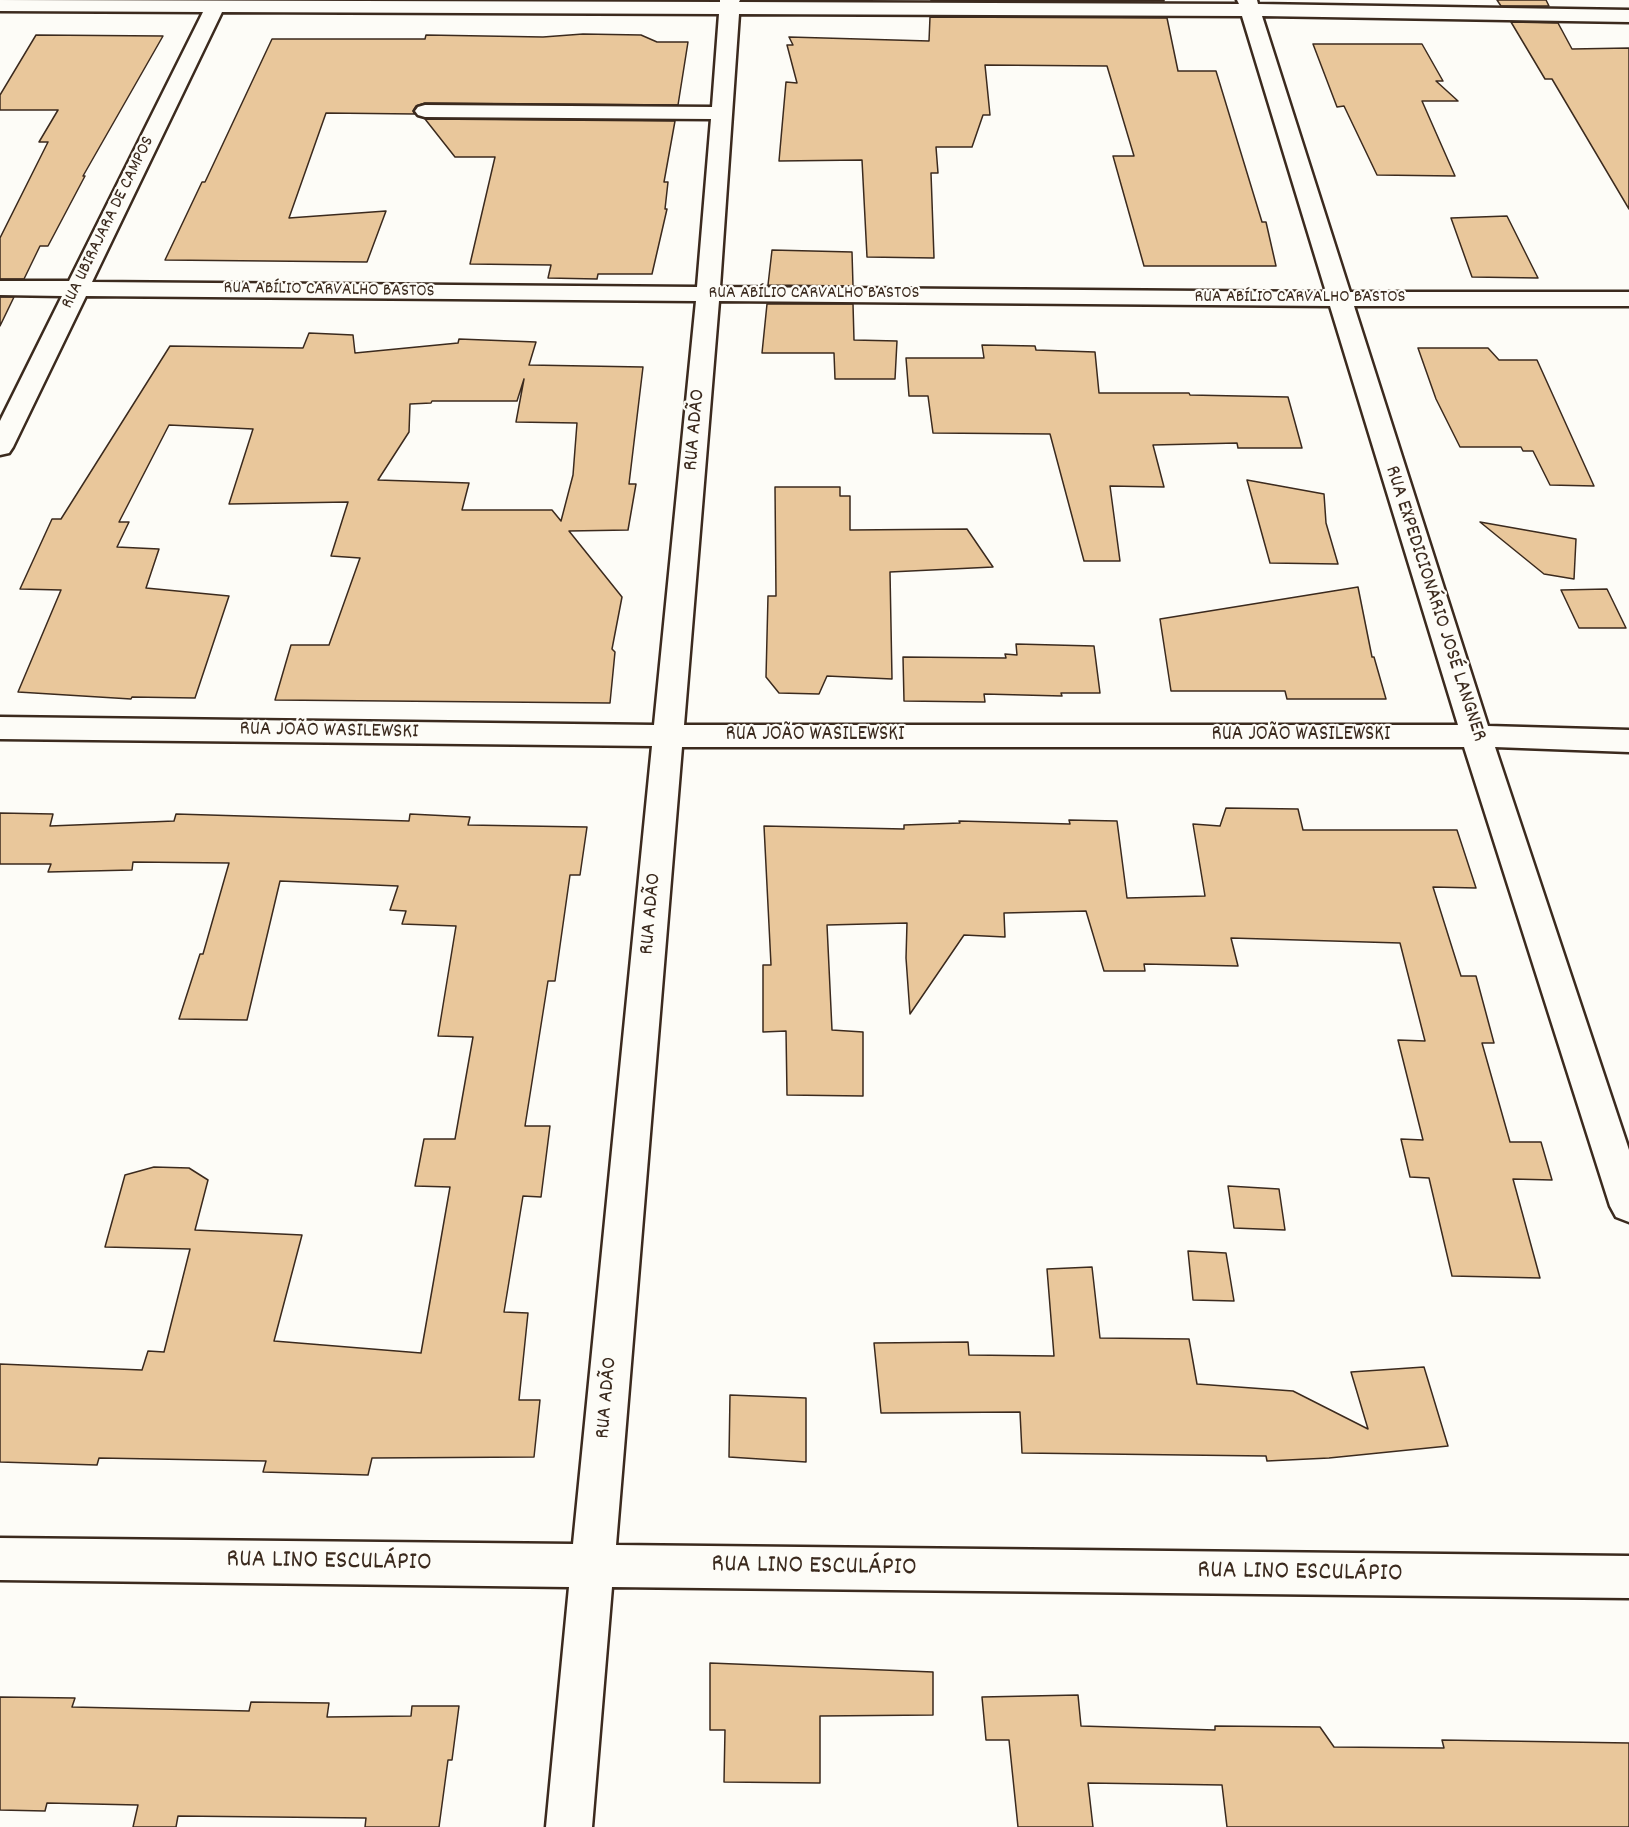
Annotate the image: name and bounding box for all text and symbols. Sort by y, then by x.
street label: RUA UBIRAJARA DE CAMPOS [58,133,160,313]
street label: RUA ABÍLIO CARVALHO BASTOS [223,278,435,304]
street label: RUA ABÍLIO CARVALHO BASTOS [709,284,919,306]
street label: RUA ABÍLIO CARVALHO BASTOS [1195,288,1405,310]
street label: RUA ADÃO [680,388,712,472]
street label: RUA EXPEDICIONÁRIO JOSÉ LANGNER [1377,463,1491,745]
street label: RUA JOÃO WASILEWSKI [239,718,419,746]
street label: RUA JOÃO WASILEWSKI [726,723,904,749]
street label: RUA JOÃO WASILEWSKI [1212,723,1390,749]
street label: RUA ADÃO [636,872,668,956]
street label: RUA ADÃO [592,1356,624,1440]
street label: RUA LINO ESCULÁPIO [226,1546,432,1580]
street label: RUA LINO ESCULÁPIO [711,1551,917,1585]
street label: RUA LINO ESCULÁPIO [1197,1557,1403,1591]

